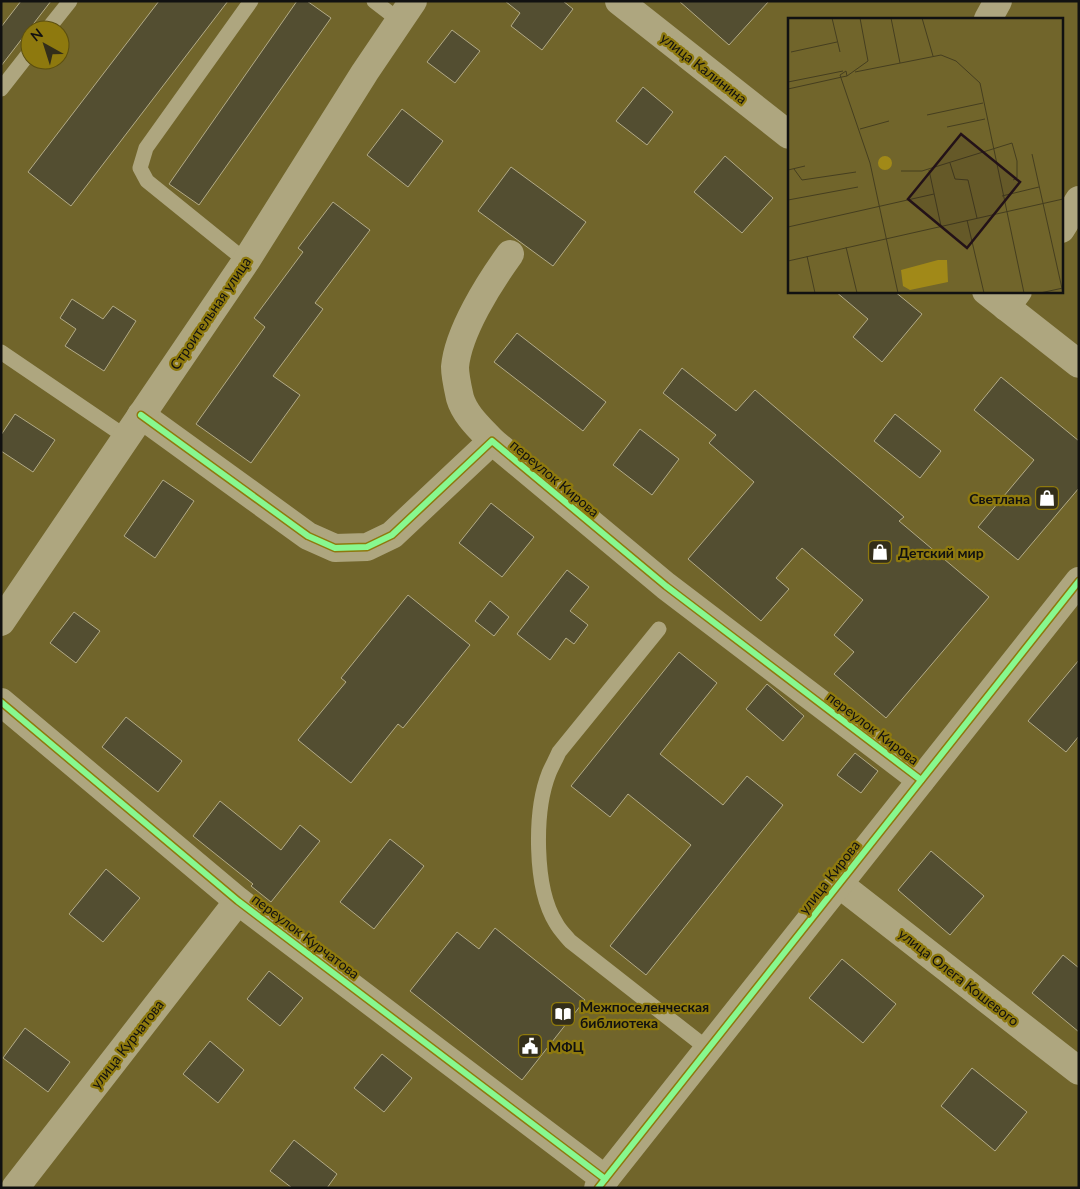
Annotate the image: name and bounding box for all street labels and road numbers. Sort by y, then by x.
street label: улица Калинина [657,29,751,107]
street label: Строительная улица [166,253,254,373]
street label: переулок Кирова [507,436,603,520]
street label: переулок Кирова [824,688,922,768]
street label: улица Кирова [795,837,863,917]
street label: переулок Курчатова [249,890,363,982]
street label: улица Олега Кошевого [895,925,1023,1029]
street label: улица Курчатова [87,996,167,1092]

